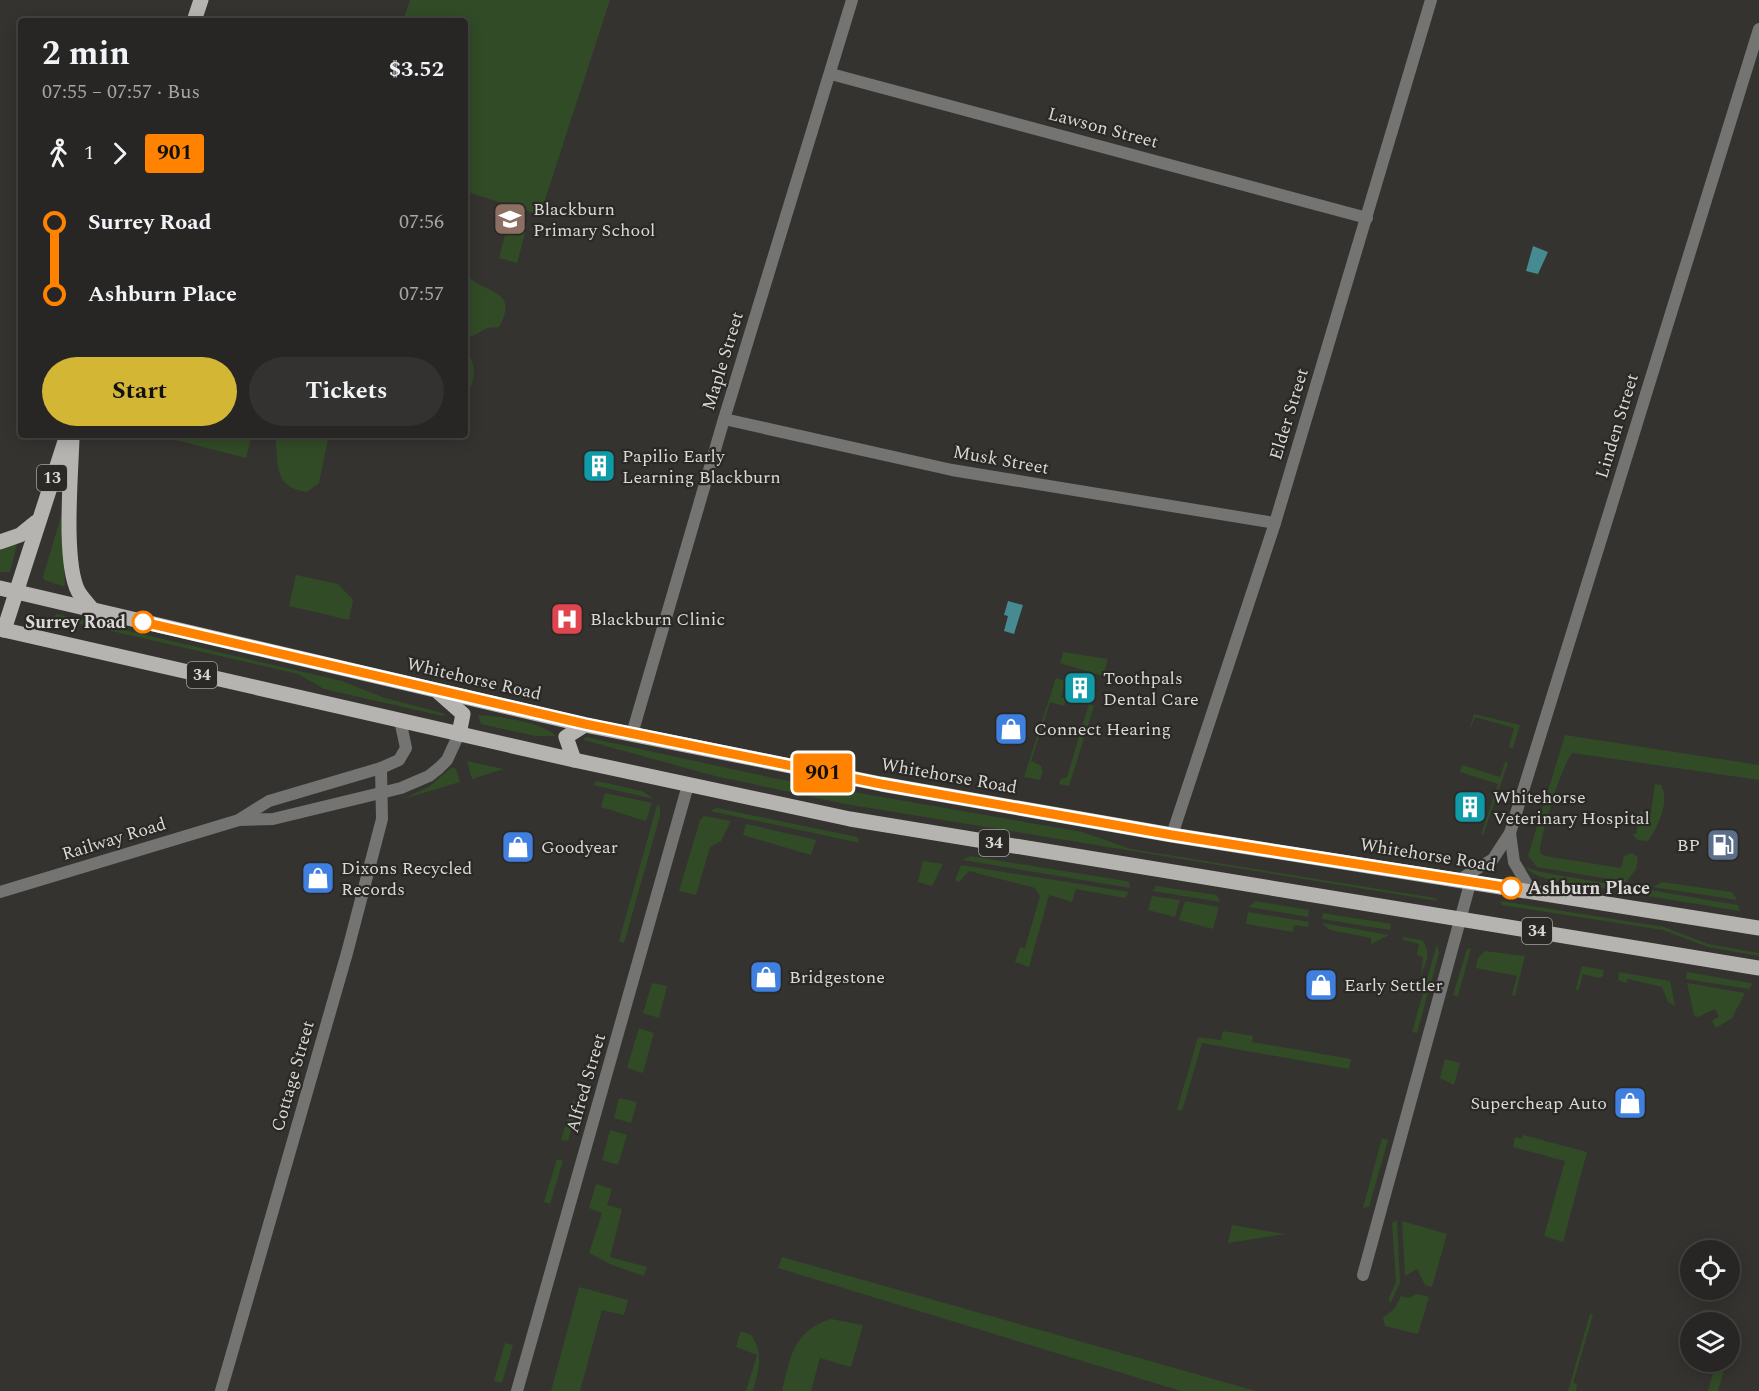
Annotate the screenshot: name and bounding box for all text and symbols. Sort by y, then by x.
text: 2 min [42,29,130,79]
text: $3.52 [389,53,444,86]
text: 07:55 – 07:57 · Bus [42,77,200,107]
street label: Lawson Street [1045,100,1161,156]
icon: walk [42,137,75,170]
icon: forward [103,137,136,170]
text: 901 [157,137,192,169]
text: 1 [84,138,94,168]
place label: Blackburn Primary School [533,196,655,244]
school or university icon: Blackburn Primary School [492,201,528,237]
text: Surrey Road [88,206,212,239]
text: 07:56 [399,207,444,237]
text: Ashburn Place [88,278,237,311]
text: 07:57 [399,279,444,309]
street label: Maple Street [695,308,751,414]
button: Start [42,357,237,426]
button: Tickets [249,357,444,426]
street label: Elder Street [1262,365,1316,463]
street label: Linden Street [1588,370,1646,482]
street label: Musk Street [951,438,1051,482]
place label: Papilio Early Learning Blackburn [622,443,781,491]
building icon: Papilio Early Learning Blackburn [581,448,617,484]
road number: 13 [37,465,67,491]
hospital icon: Blackburn Clinic [549,601,585,637]
place label: Blackburn Clinic [590,606,725,633]
place label: Surrey Road [25,609,126,636]
marker: Surrey Road [132,611,154,633]
street label: Whitehorse Road [404,650,544,708]
road number: 34 [187,662,217,688]
place label: Toothpals Dental Care [1103,665,1199,713]
building icon: Toothpals Dental Care [1062,670,1098,706]
shop icon: Connect Hearing [993,711,1029,747]
place label: Connect Hearing [1034,716,1171,743]
street label: Whitehorse Road [879,751,1019,801]
line badge: 901 [788,754,858,792]
text: 901 [805,757,841,789]
place label: Whitehorse Veterinary Hospital [1493,784,1650,832]
building icon: Whitehorse Veterinary Hospital [1452,789,1488,825]
street label: Railway Road [59,810,169,868]
fuel station icon: BP [1705,827,1741,863]
shop icon: Goodyear [500,829,536,865]
road number: 34 [979,830,1009,856]
street label: Whitehorse Road [1358,831,1498,879]
place label: BP [1677,832,1700,859]
place label: Goodyear [541,834,618,861]
place label: Dixons Recycled Records [341,855,472,903]
shop icon: Dixons Recycled Records [300,860,336,896]
place label: Ashburn Place [1528,875,1650,902]
marker: Ashburn Place [1500,877,1522,899]
road number: 34 [1522,918,1552,944]
shop icon: Bridgestone [748,959,784,995]
place label: Bridgestone [789,964,885,991]
shop icon: Early Settler [1303,967,1339,1003]
place label: Early Settler [1344,972,1443,999]
street label: Cottage Street [264,1017,322,1135]
street label: Alfred Street [559,1030,613,1136]
shop icon: Supercheap Auto [1612,1085,1648,1121]
place label: Supercheap Auto [1470,1090,1607,1117]
map controls [1680,1240,1740,1372]
button: locate [1680,1240,1740,1300]
button: layers [1680,1312,1740,1372]

